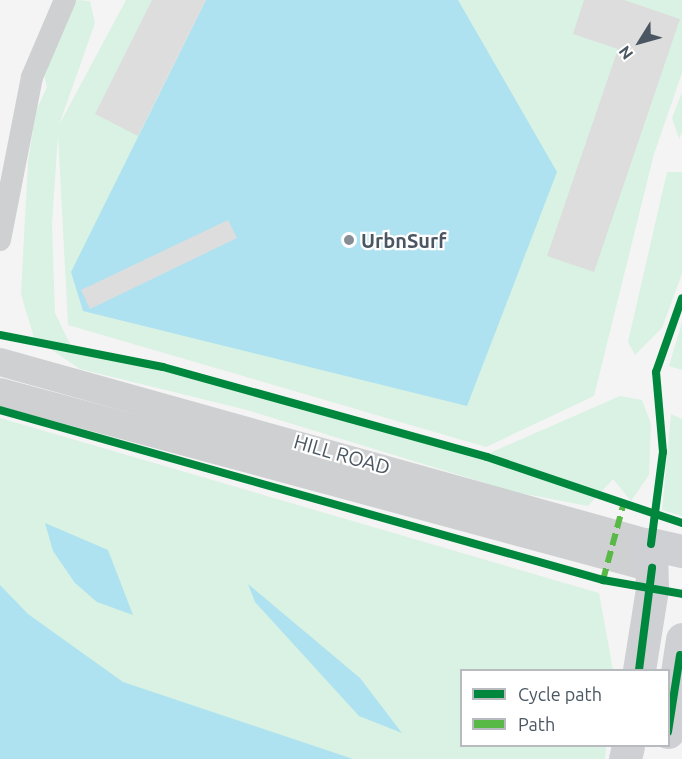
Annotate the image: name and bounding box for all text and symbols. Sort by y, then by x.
north arrow [610,12,670,72]
text: N [615,43,636,63]
place label: UrbnSurf [361,228,446,252]
marker: UrbnSurf [342,233,356,247]
street label: HILL ROAD [291,429,393,479]
legend [460,669,670,747]
text: Cycle path [518,684,602,704]
text: Path [518,714,555,734]

